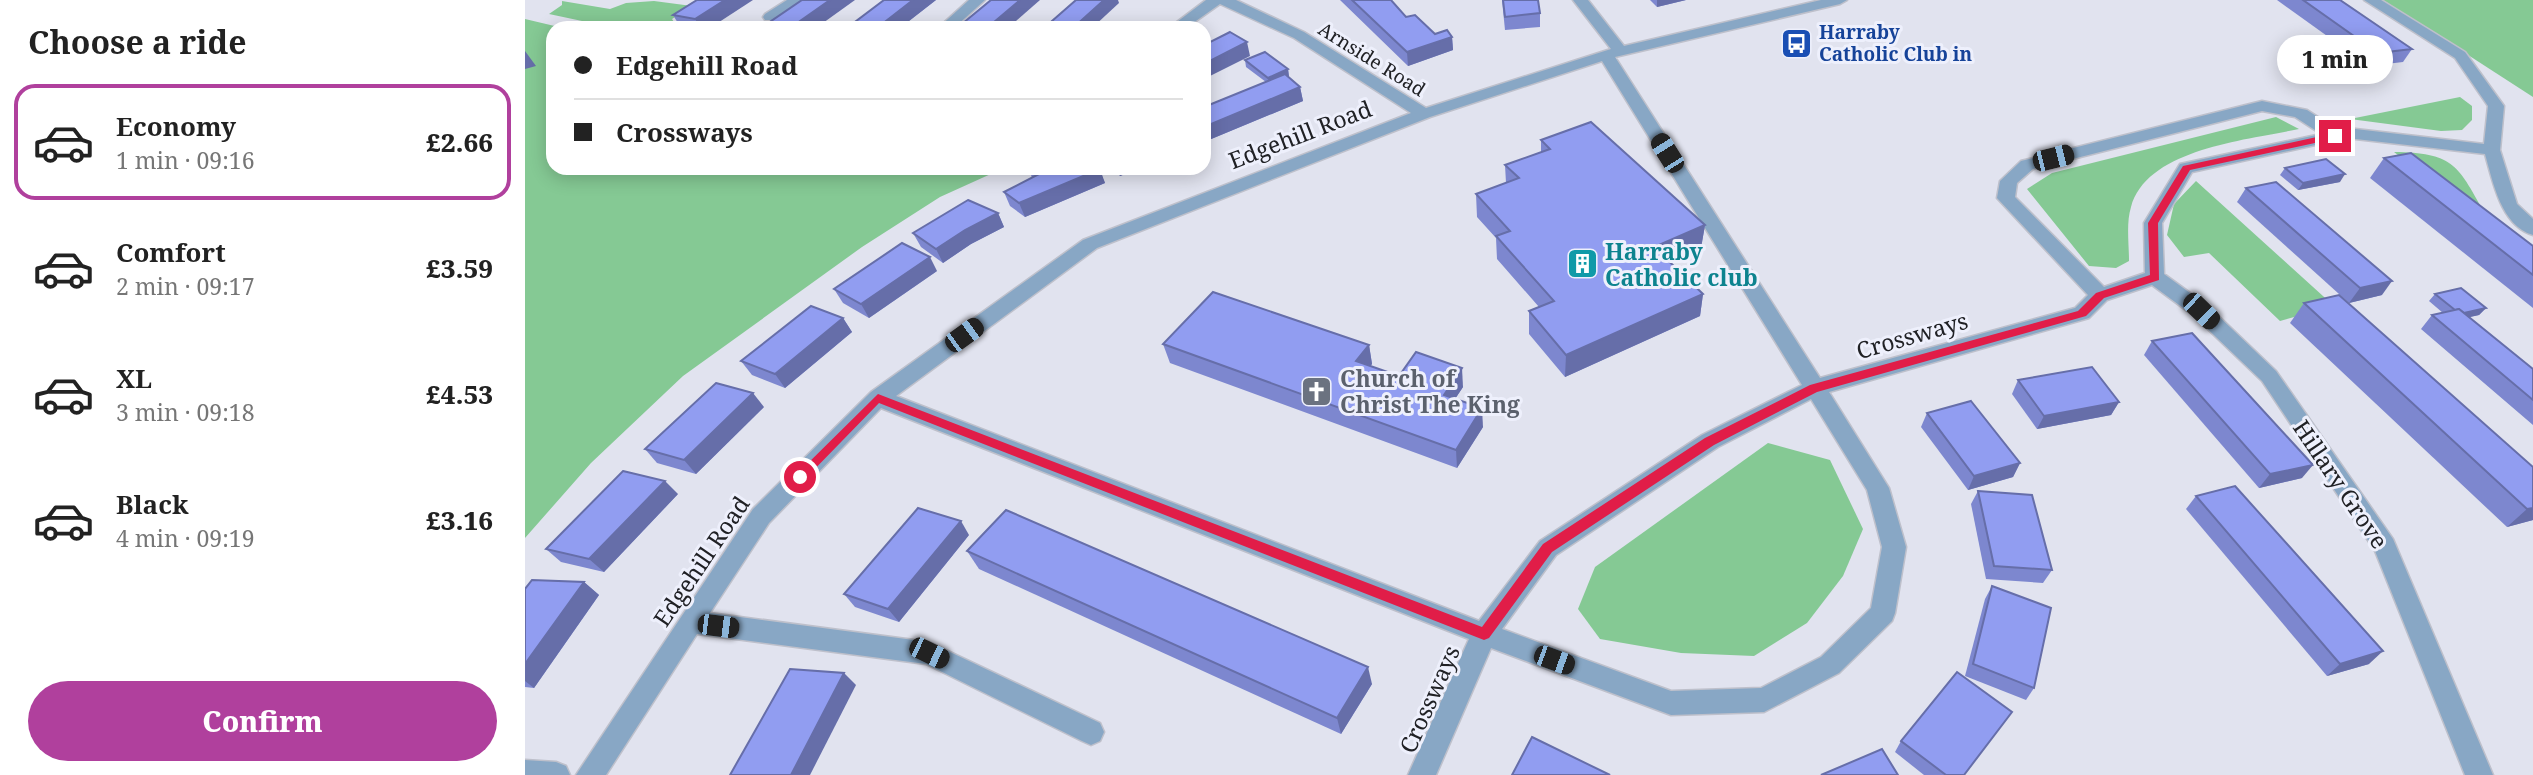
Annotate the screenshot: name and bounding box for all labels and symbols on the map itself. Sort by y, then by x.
street label: Arnside Road [1313,16,1431,102]
place label: Harraby Catholic Club in [1819,19,1973,67]
bus stop icon: Harraby Catholic Club in [1779,26,1813,60]
callout: 1 min [2277,34,2393,83]
street label: Edgehill Road [1224,92,1376,176]
route end [2319,120,2351,152]
car [1647,130,1688,176]
car [2031,143,2076,173]
place label: Harraby Catholic club [1605,235,1758,293]
building icon: Harraby Catholic club [1565,247,1599,281]
car [2179,289,2224,333]
street label: Crossways [1852,304,1972,366]
car [941,314,988,356]
place label: Church of Christ The King [1340,362,1520,420]
church icon: Church of Christ The King [1300,374,1334,408]
street label: Hillary Grove [2286,413,2396,555]
route start [784,461,816,493]
street label: Edgehill Road [646,490,756,632]
car [696,613,741,639]
car [906,634,953,672]
street label: Crossways [1391,640,1467,758]
car [1531,643,1578,677]

